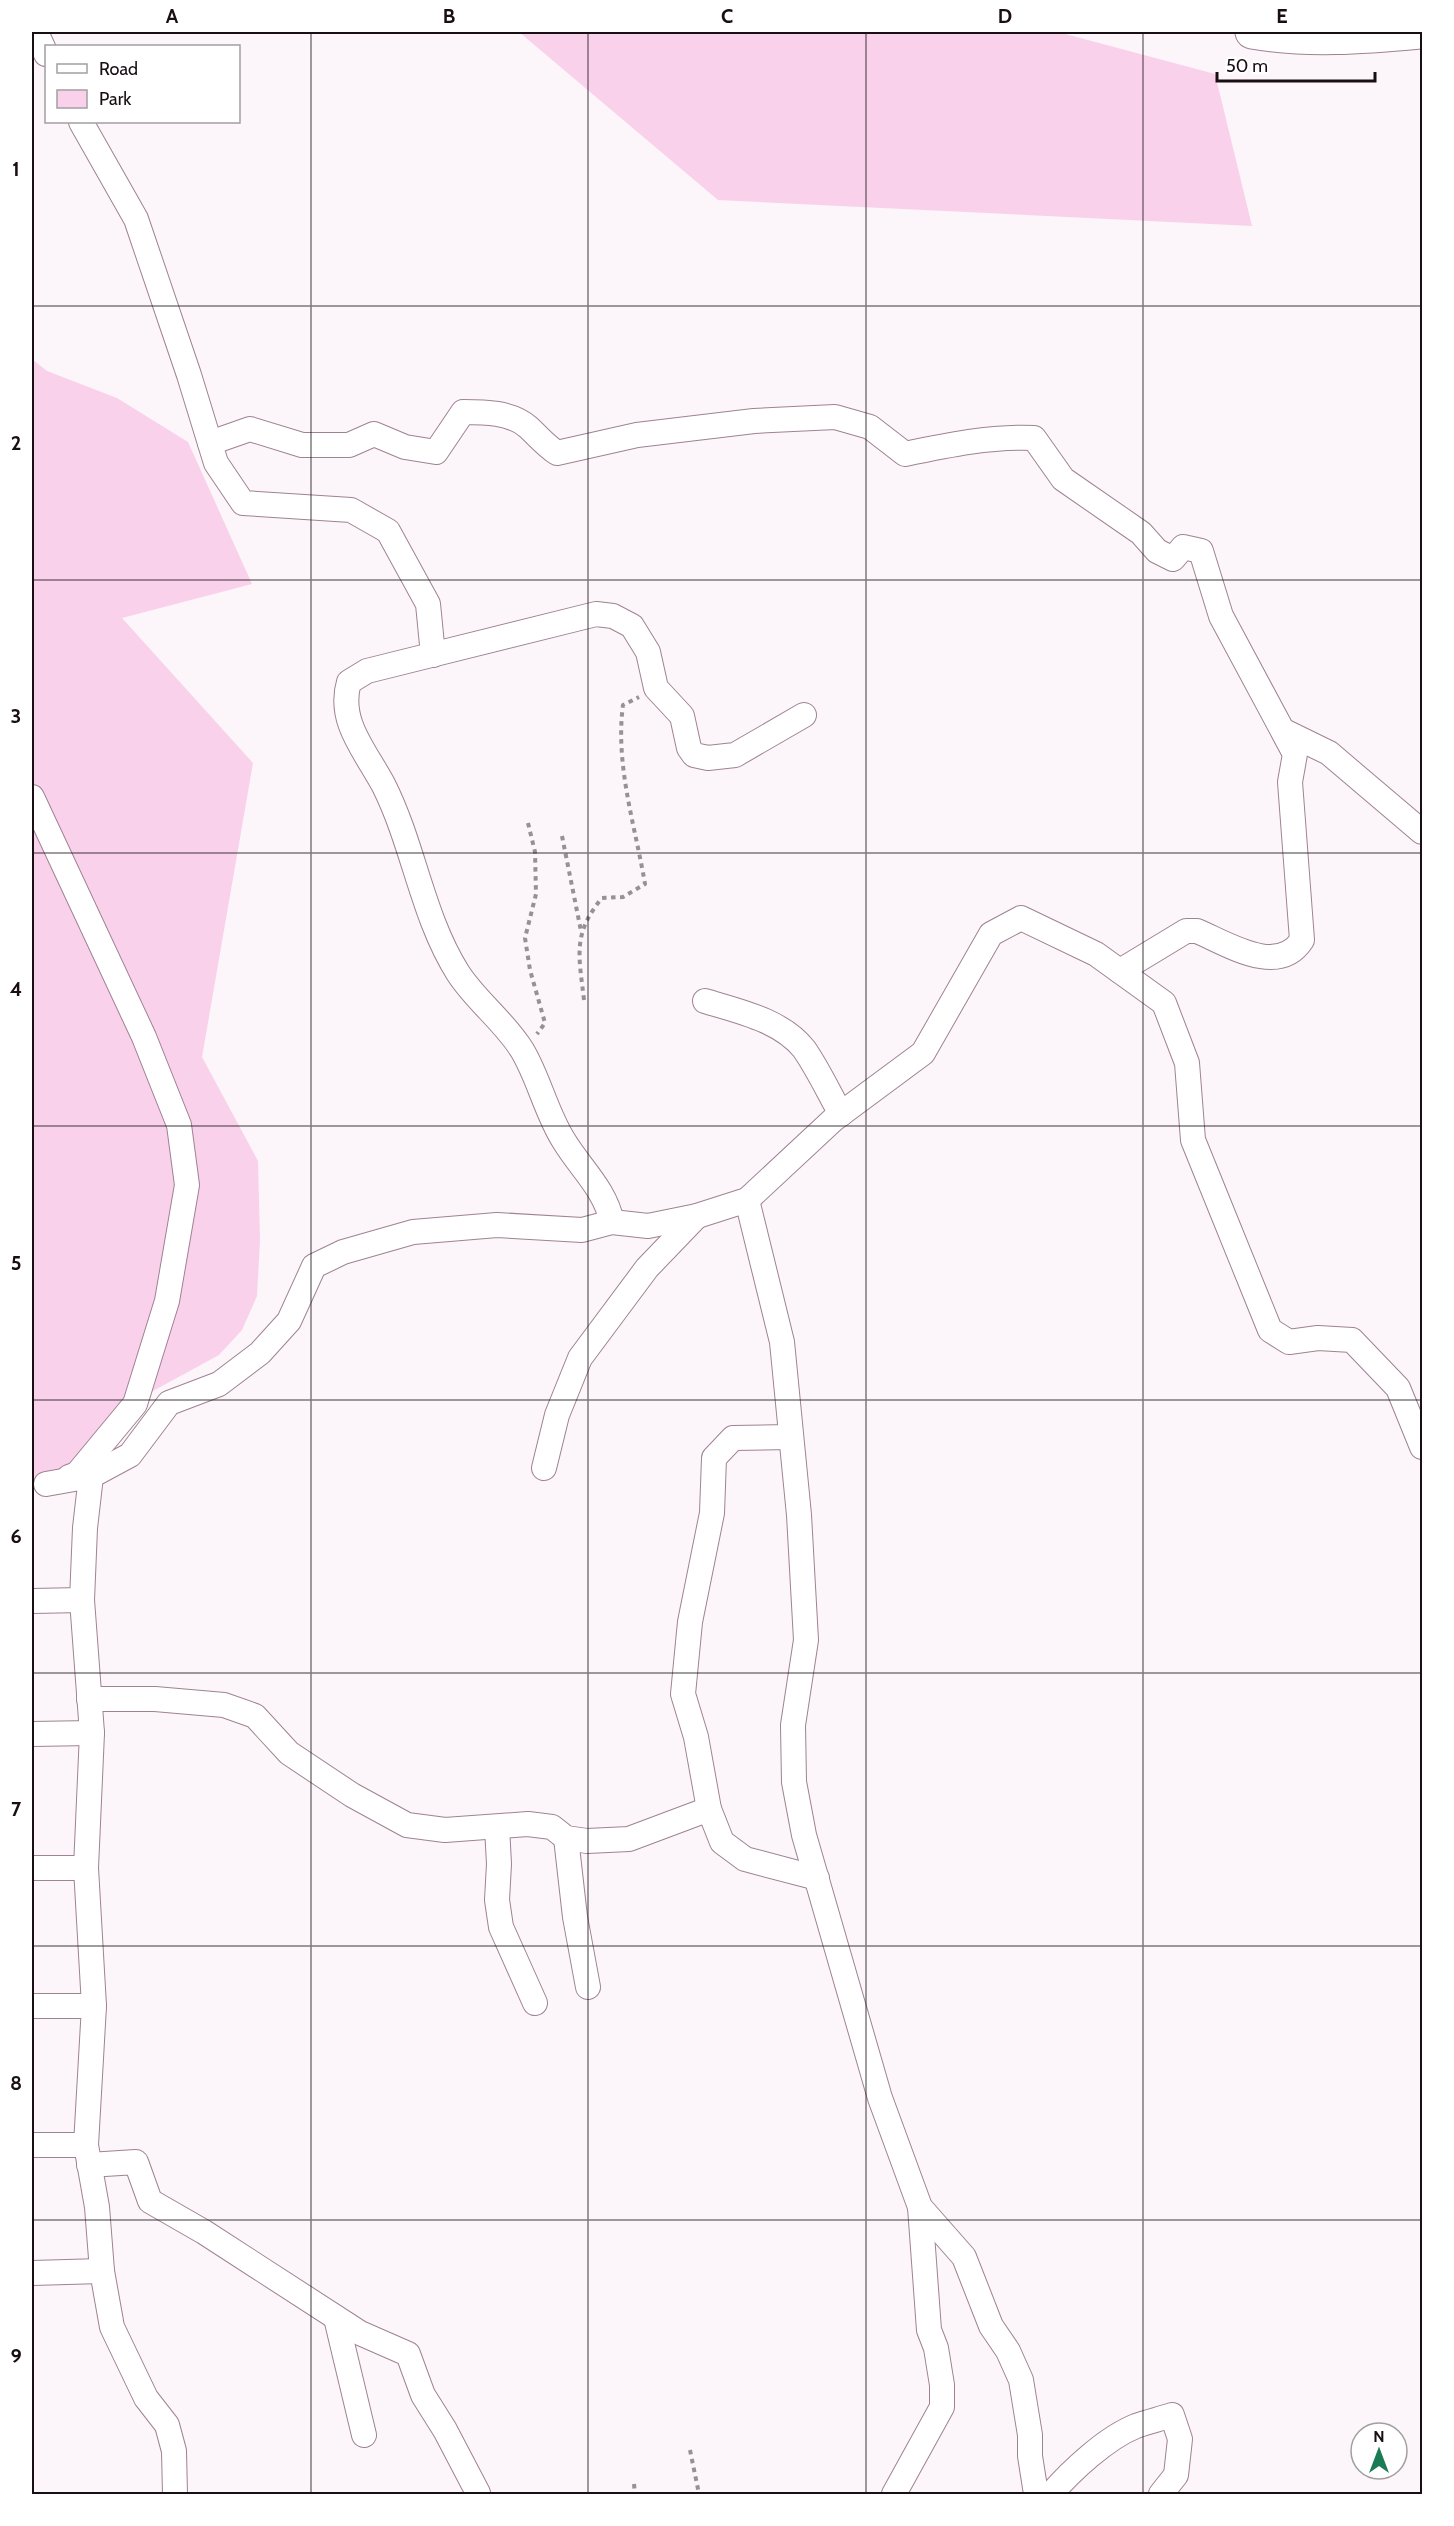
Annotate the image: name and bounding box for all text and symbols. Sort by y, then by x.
text: A [166,4,179,28]
text: B [443,4,455,28]
text: C [721,4,733,28]
text: D [998,4,1012,28]
text: E [1276,4,1288,28]
legend [45,45,240,123]
scale bar [1217,45,1374,83]
text: 50 m [1226,55,1268,77]
text: Road [99,58,138,80]
text: Park [99,88,132,110]
text: 1 [12,157,20,181]
text: 2 [11,431,21,455]
text: 3 [11,704,21,728]
text: 4 [10,977,22,1001]
text: 5 [11,1251,21,1275]
text: 6 [10,1524,22,1548]
text: 7 [11,1797,22,1821]
text: 8 [10,2071,22,2095]
text: 9 [10,2344,22,2368]
north arrow [1349,2421,1409,2481]
text: N [1373,2427,1385,2446]

